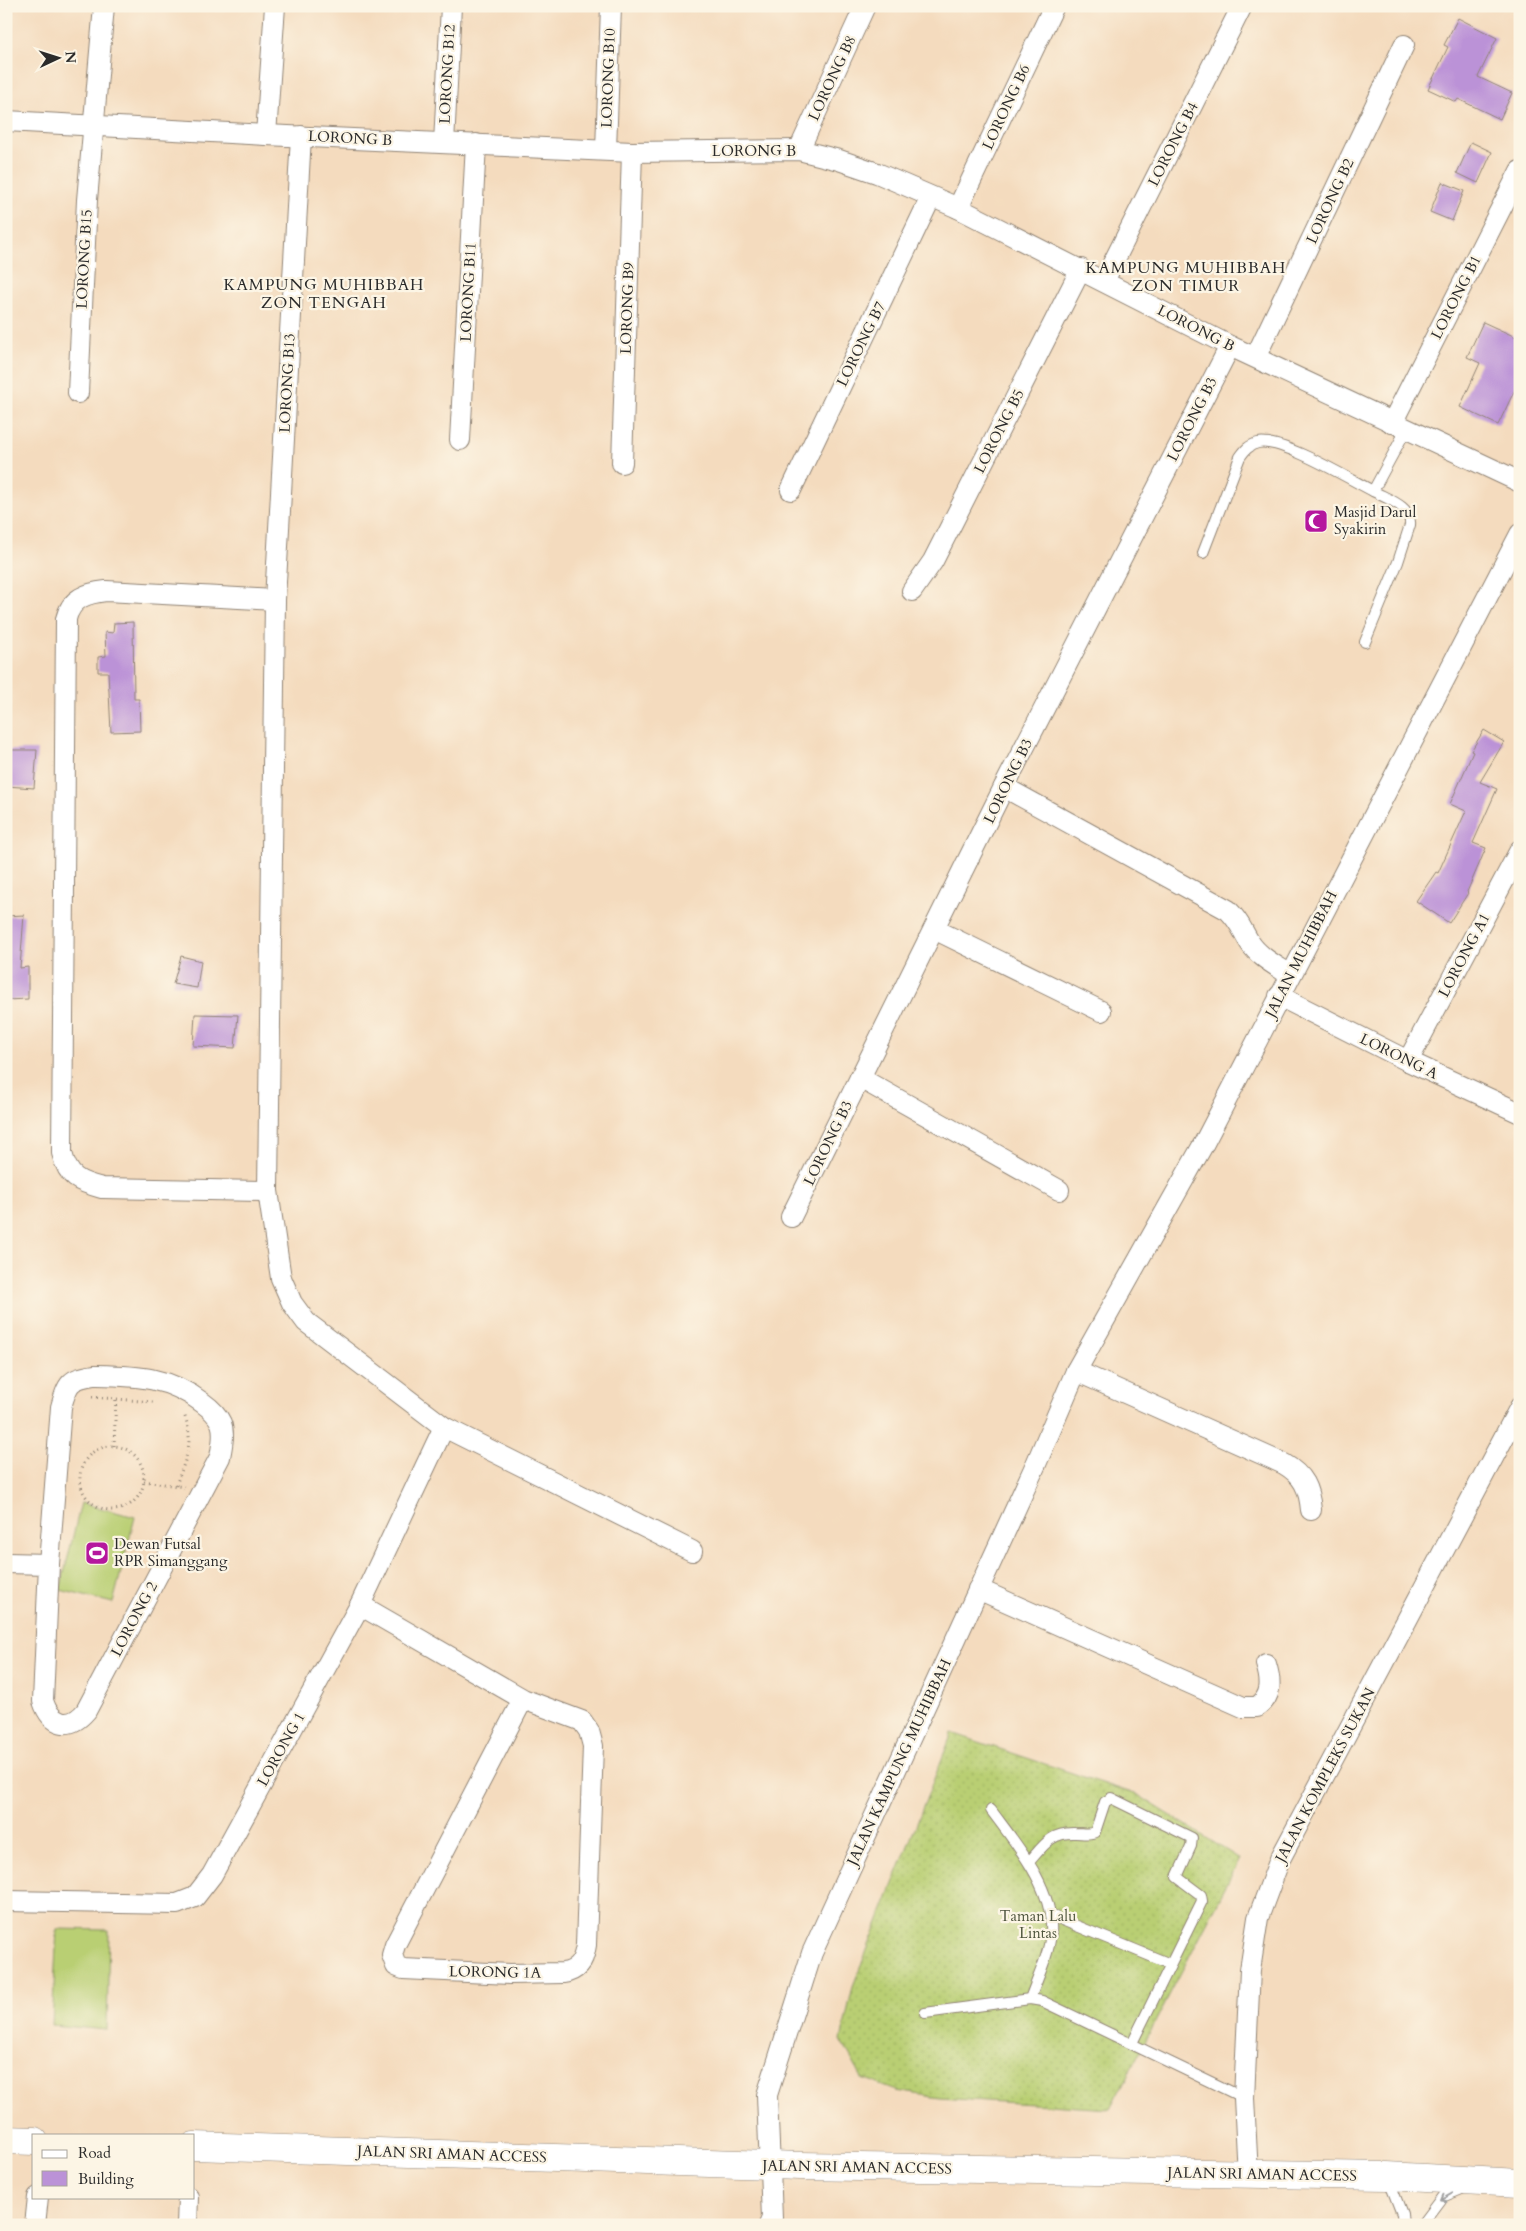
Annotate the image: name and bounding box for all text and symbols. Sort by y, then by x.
street label: LORONG B12 [434,23,460,124]
street label: LORONG B10 [596,28,620,128]
north arrow [32,32,82,82]
street label: LORONG B8 [803,32,861,124]
text: N [61,50,80,64]
street label: LORONG B6 [977,61,1035,153]
street label: LORONG B4 [1143,98,1203,190]
street label: LORONG B [307,126,393,150]
street label: LORONG B [712,141,796,161]
street label: LORONG B2 [1301,155,1359,247]
street label: LORONG B15 [71,209,97,309]
street label: LORONG B11 [455,242,481,342]
street label: LORONG B1 [1426,251,1486,343]
district label: KAMPUNG MUHIBBAH ZON TIMUR [1086,257,1286,297]
street label: LORONG B9 [615,261,639,354]
district label: KAMPUNG MUHIBBAH ZON TENGAH [224,274,424,314]
street label: LORONG B7 [832,298,890,390]
street label: LORONG B [1154,300,1238,356]
street label: LORONG B13 [274,333,300,433]
street label: LORONG B3 [1162,373,1222,465]
street label: LORONG B5 [969,385,1029,477]
place label: Masjid Darul Syakirin [1334,502,1416,539]
mosque icon: Masjid Darul Syakirin [1303,508,1329,534]
street label: LORONG B3 [979,735,1037,827]
street label: JALAN MUHIBBAH [1259,887,1342,1023]
street label: LORONG A1 [1433,909,1495,1001]
street label: LORONG A [1357,1028,1442,1084]
street label: LORONG B3 [799,1097,857,1189]
place label: Dewan Futsal RPR Simanggang [114,1534,228,1571]
sports icon: Dewan Futsal RPR Simanggang [84,1540,110,1566]
street label: LORONG 2 [106,1578,162,1660]
street label: JALAN KAMPUNG MUHIBBAH [841,1655,956,1870]
street label: JALAN KOMPLEKS SUKAN [1269,1684,1380,1867]
street label: LORONG 1 [252,1708,310,1790]
park label: Taman Lalu Lintas [1000,1906,1076,1943]
street label: LORONG 1A [449,1961,542,1983]
legend [32,2134,195,2198]
street label: JALAN SRI AMAN ACCESS [355,2141,547,2167]
text: Road [78,2143,111,2163]
street label: JALAN SRI AMAN ACCESS [760,2155,952,2179]
street label: JALAN SRI AMAN ACCESS [1165,2162,1357,2186]
text: Building [78,2169,134,2189]
one-way arrow [1439,2191,1453,2202]

